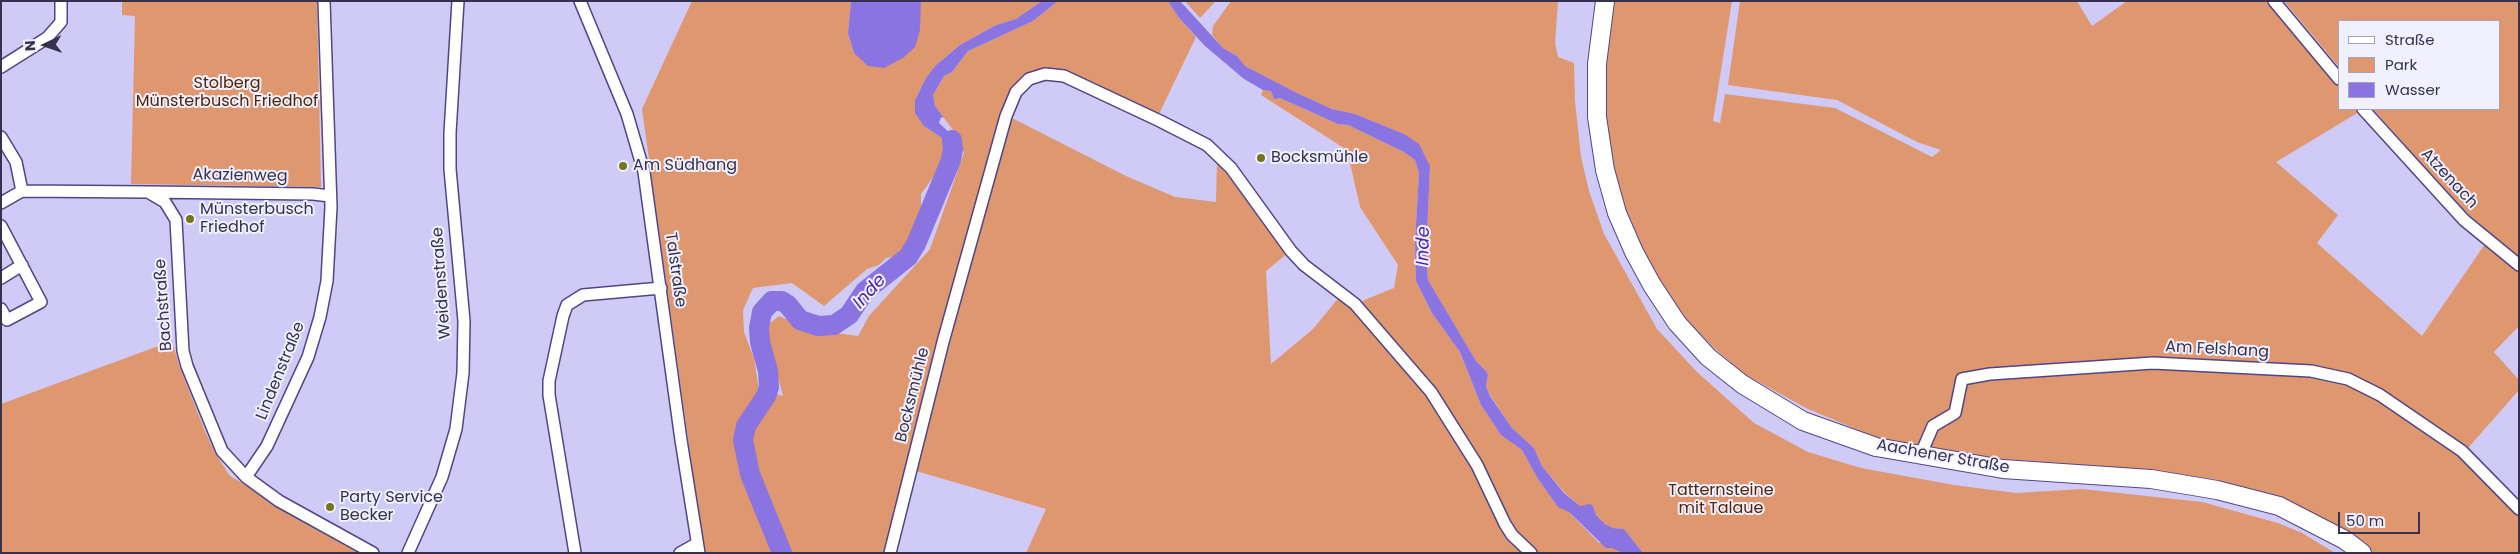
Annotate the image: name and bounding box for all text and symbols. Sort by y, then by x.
north arrow [20,20,70,70]
legend [2338,20,2500,110]
text: Straße [2385,29,2435,50]
text: N [20,40,40,52]
text: Park [2385,54,2417,75]
park label: Stolberg Münsterbusch Friedhof [136,74,318,112]
text: Wasser [2385,79,2440,100]
street label: Atzenach [2416,145,2482,213]
place label: Bocksmühle [1271,148,1368,168]
marker: Bocksmühle [1255,152,1267,164]
place label: Am Südhang [633,156,737,176]
marker: Am Südhang [617,160,629,172]
street label: Akazienweg [192,166,288,186]
place label: Münsterbusch Friedhof [200,200,314,238]
marker: Münsterbusch Friedhof [184,213,196,225]
street label: Weidenstraße [429,226,455,340]
water label: Inde [1413,226,1435,266]
street label: Talstraße [660,231,690,309]
street label: Bachstraße [151,258,177,352]
water label: Inde [849,270,891,314]
street label: Lindenstraße [253,319,309,423]
street label: Am Felshang [2165,338,2269,362]
street label: Bocksmühle [892,346,934,444]
street label: Aachener Straße [1875,436,2011,478]
park label: Tatternsteine mit Talaue [1668,481,1774,519]
place label: Party Service Becker [340,488,443,526]
marker: Party Service Becker [324,501,336,513]
scale bar [2340,502,2422,534]
text: 50 m [2346,510,2384,531]

